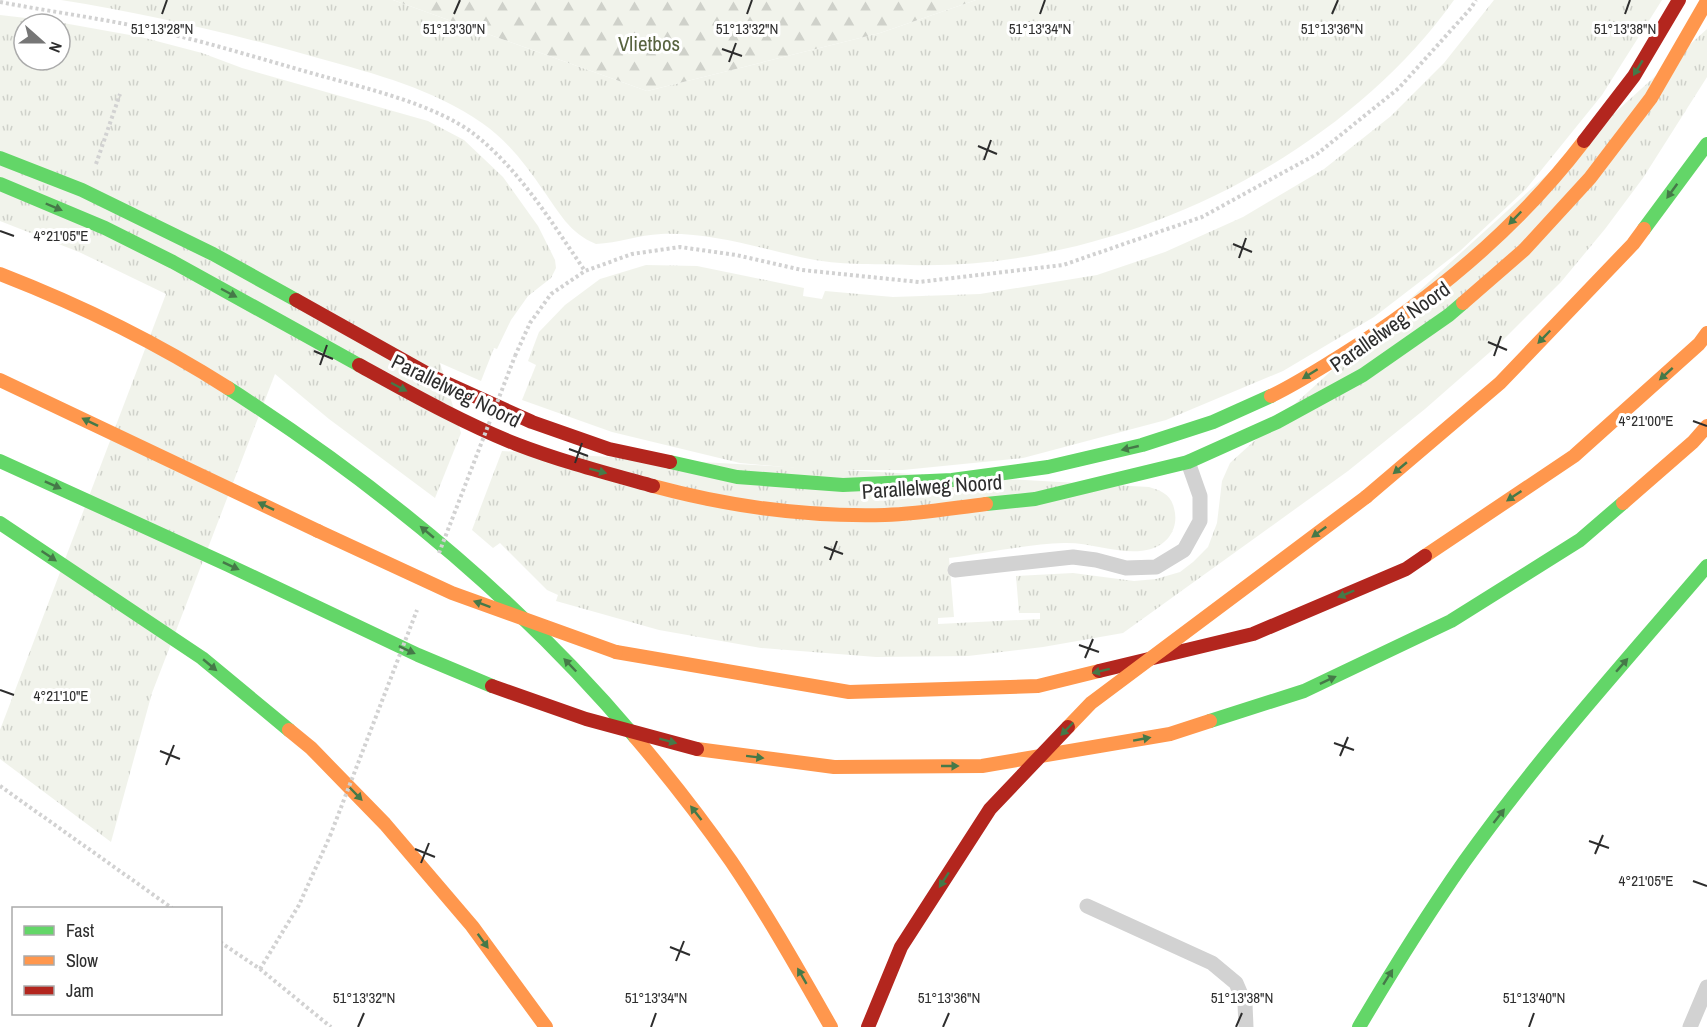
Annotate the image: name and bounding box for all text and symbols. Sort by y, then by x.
north arrow [12,12,72,72]
text: 51°13'28"N [131,18,193,39]
text: 51°13'30"N [423,18,485,39]
text: 51°13'32"N [716,18,778,39]
text: 51°13'34"N [1009,18,1071,39]
text: 51°13'36"N [1301,18,1363,39]
text: 51°13'38"N [1594,18,1656,39]
park label: Vlietbos [618,29,680,58]
text: N [44,39,68,56]
one-way arrow [1633,60,1644,76]
one-way arrow [1667,184,1679,199]
one-way arrow [46,202,63,211]
one-way arrow [1508,211,1522,225]
text: 4°21'05"E [33,225,89,246]
street label: Parallelweg Noord [1324,274,1456,379]
one-way arrow [221,288,238,298]
one-way arrow [1537,330,1551,345]
street label: Parallelweg Noord [387,347,526,434]
one-way arrow [1658,367,1673,381]
one-way arrow [1302,369,1318,380]
one-way arrow [391,382,408,392]
text: 4°21'00"E [1618,410,1674,431]
one-way arrow [81,417,98,426]
one-way arrow [1121,443,1140,453]
one-way arrow [1392,462,1408,475]
one-way arrow [589,467,607,477]
street label: Parallelweg Noord [861,467,1003,506]
one-way arrow [45,481,62,490]
one-way arrow [1506,491,1522,502]
one-way arrow [257,501,274,510]
one-way arrow [1312,525,1327,537]
one-way arrow [420,526,435,539]
one-way arrow [40,550,57,561]
one-way arrow [222,561,240,571]
one-way arrow [1338,590,1355,599]
one-way arrow [473,599,491,609]
one-way arrow [398,645,415,654]
one-way arrow [202,658,218,671]
one-way arrow [563,658,577,672]
one-way arrow [1615,658,1628,673]
one-way arrow [1092,666,1110,676]
one-way arrow [1319,676,1336,685]
text: 4°21'10"E [33,685,89,706]
one-way arrow [1060,722,1074,736]
one-way arrow [1133,734,1152,743]
one-way arrow [659,737,677,747]
one-way arrow [746,752,765,761]
one-way arrow [940,761,959,771]
one-way arrow [348,787,362,801]
one-way arrow [689,805,702,821]
one-way arrow [1493,809,1505,824]
text: 4°21'05"E [1618,870,1674,891]
one-way arrow [939,872,950,888]
legend [12,907,222,1015]
text: Fast [66,918,94,943]
one-way arrow [477,934,489,949]
text: Slow [66,948,98,973]
one-way arrow [797,968,807,985]
one-way arrow [1383,968,1394,985]
text: Jam [66,978,94,1003]
text: 51°13'32"N [333,987,395,1008]
text: 51°13'34"N [625,987,687,1008]
text: 51°13'36"N [918,987,980,1008]
text: 51°13'38"N [1211,987,1273,1008]
text: 51°13'40"N [1503,987,1565,1008]

